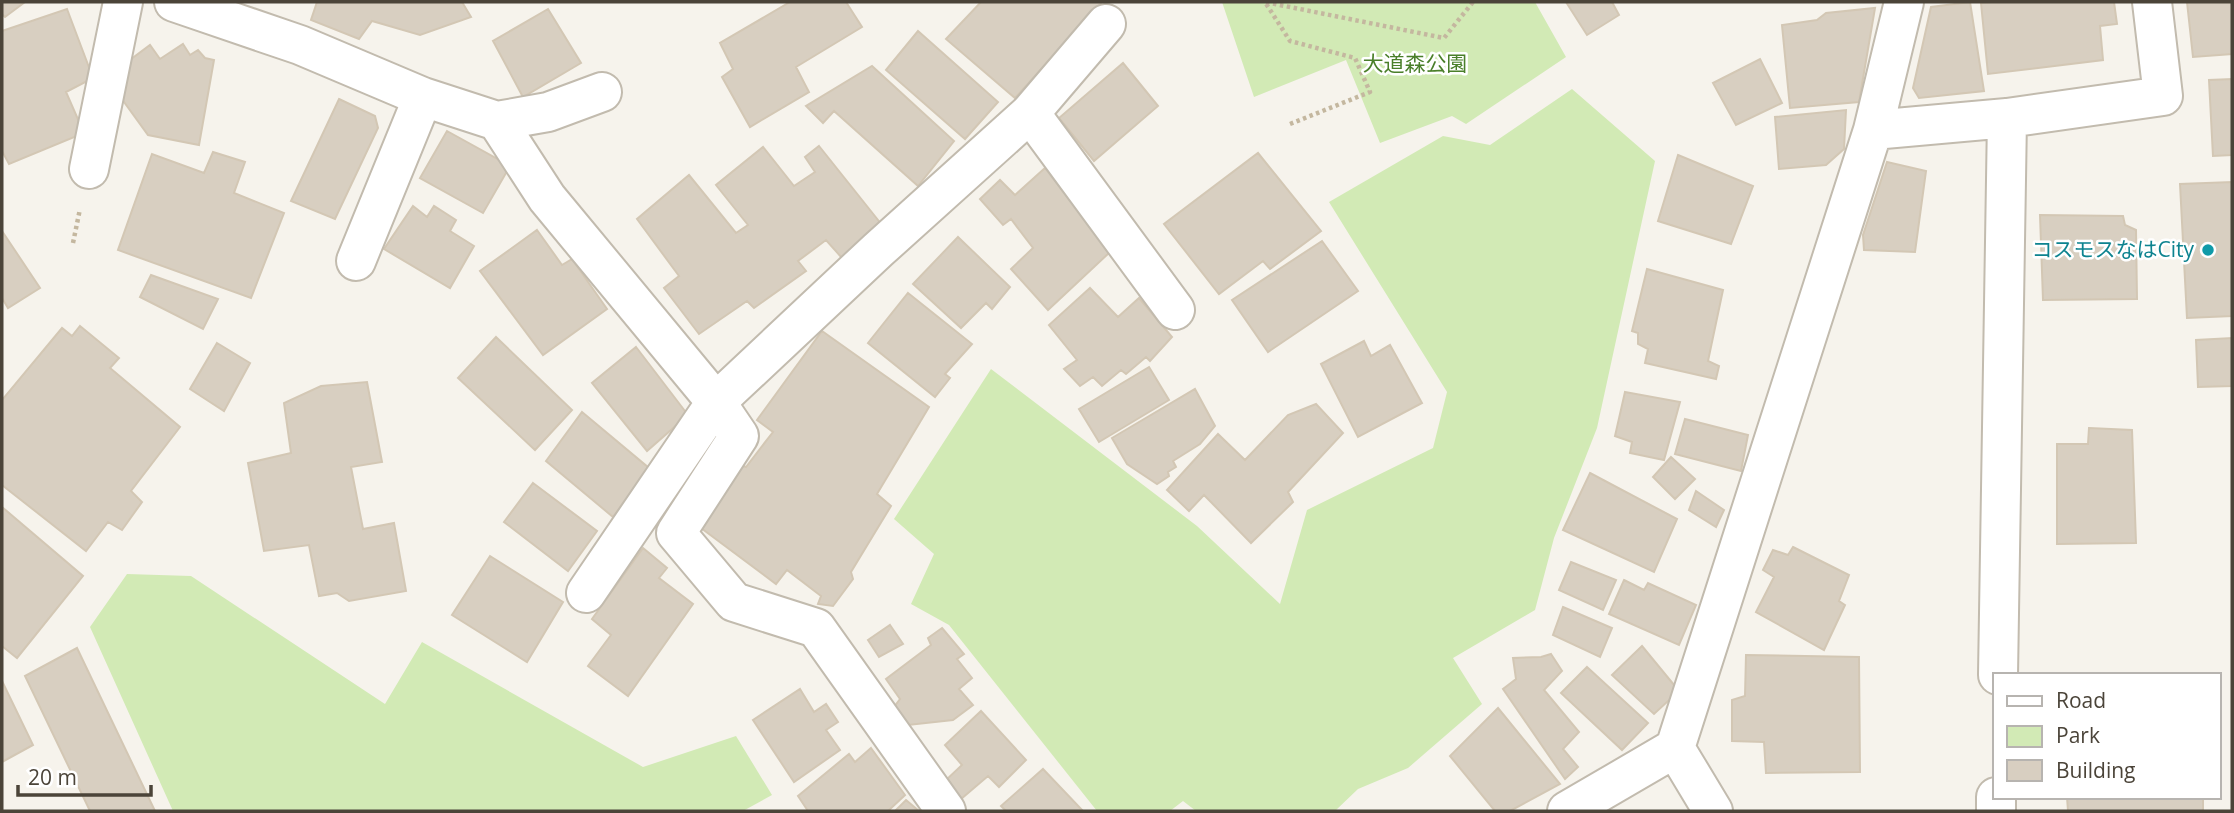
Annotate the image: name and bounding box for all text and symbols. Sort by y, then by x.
park label: 大道森公園 [1363,49,1468,77]
place label: コスモスなはCity [2031,235,2194,263]
marker: コスモスなはCity [2200,242,2216,258]
legend [1993,673,2220,799]
text: Road [2056,686,2106,714]
text: Park [2056,721,2100,749]
scale bar [18,754,150,798]
text: Building [2056,756,2135,784]
text: 20 m [28,763,77,791]

